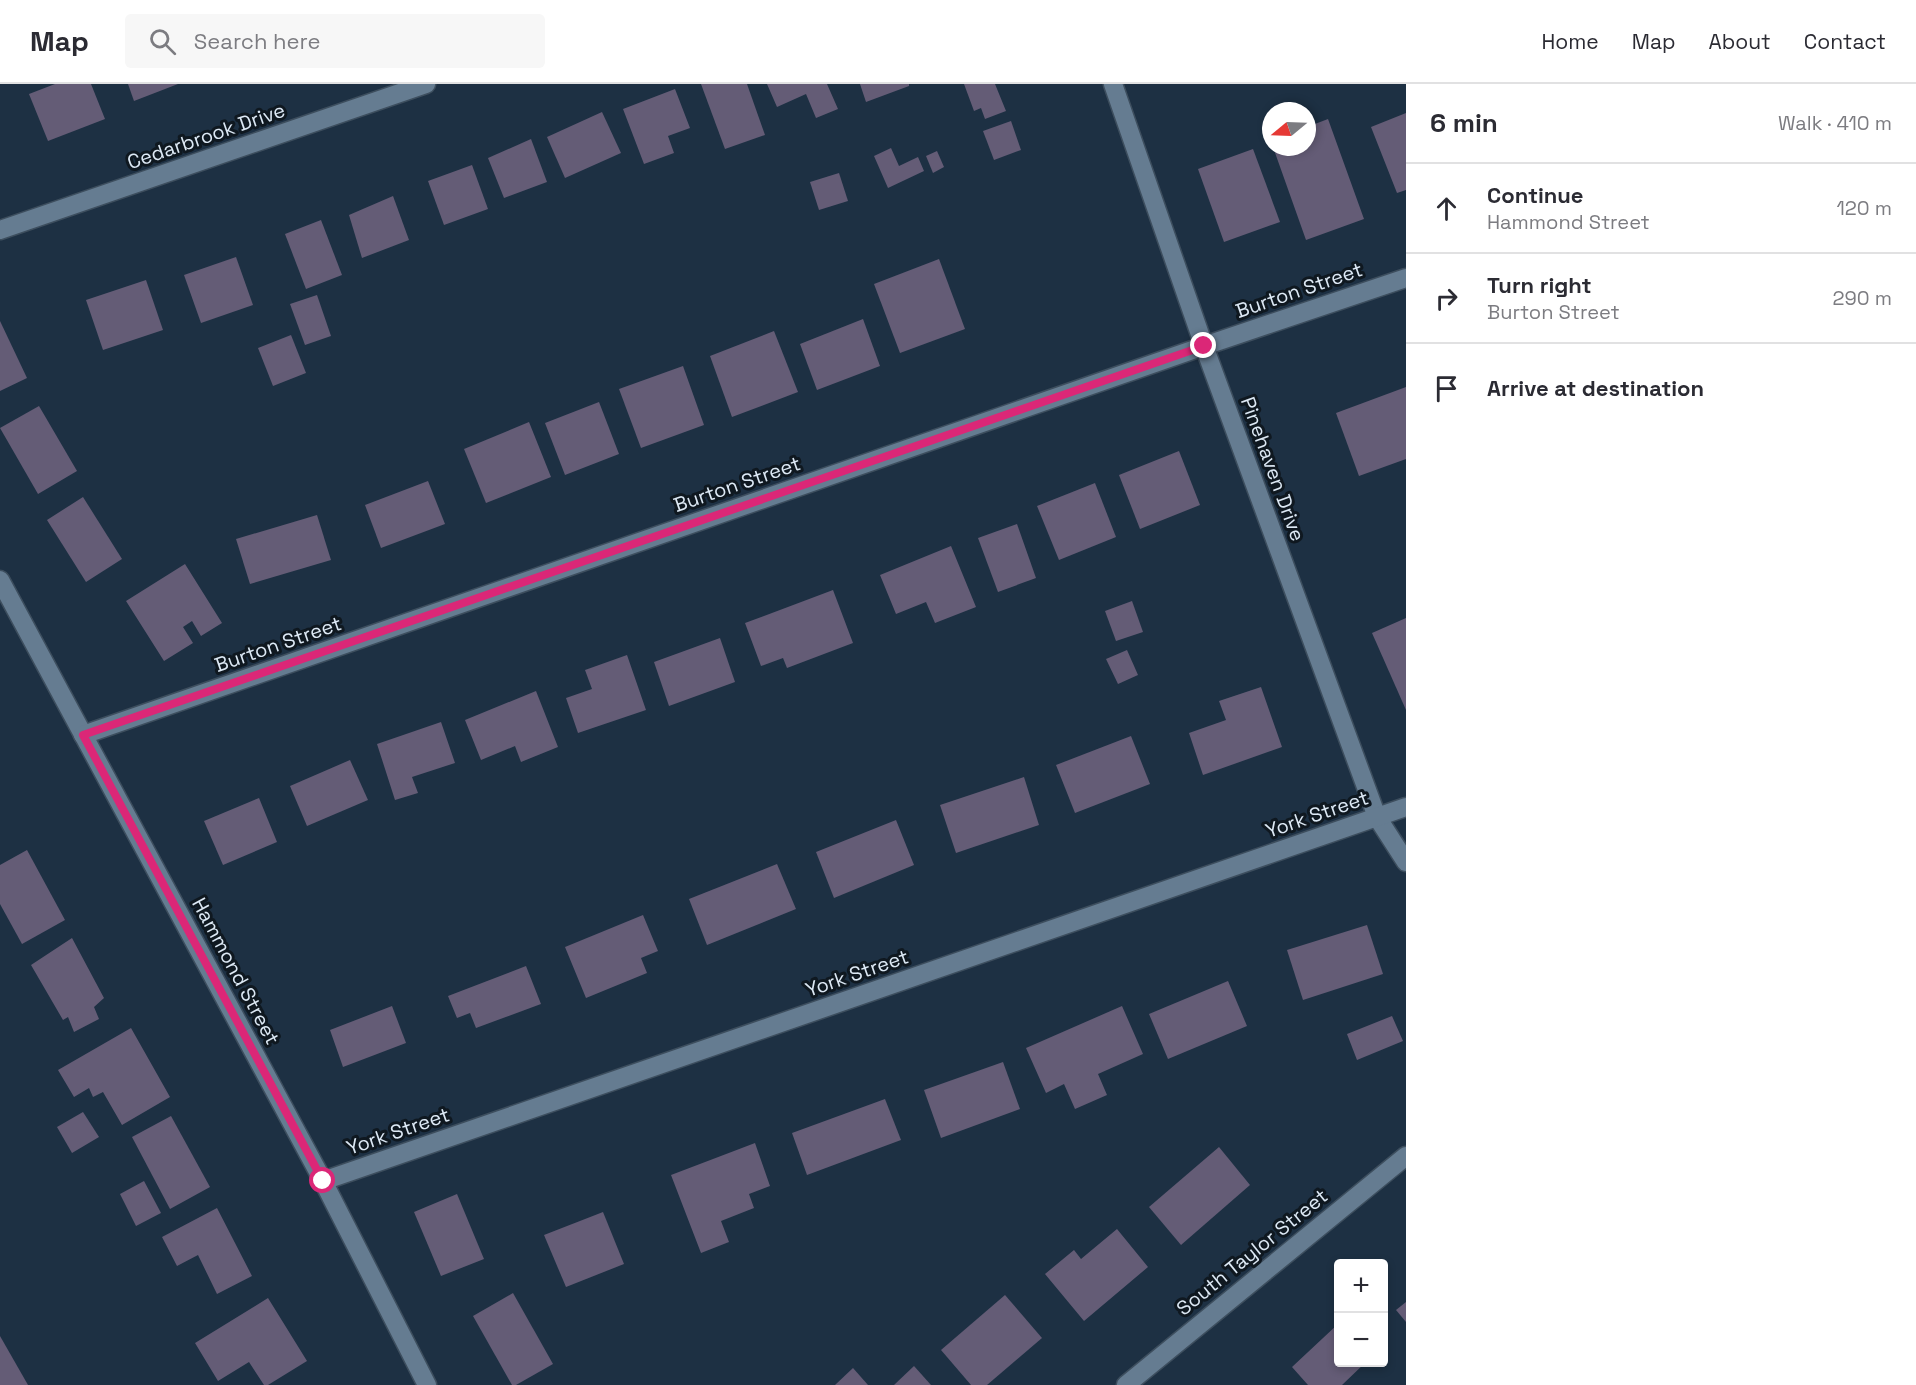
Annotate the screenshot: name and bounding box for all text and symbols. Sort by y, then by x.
search box [125,14,545,68]
text: Map [30,23,89,59]
icon: search [146,25,179,58]
text: Search here [194,27,321,55]
text: Home [1541,28,1599,55]
text: Map [1632,28,1676,55]
text: About [1709,28,1771,55]
text: Contact [1804,28,1886,55]
street label: Cedarbrook Drive [124,97,288,175]
north arrow [1262,102,1316,156]
text: 6 min [1430,106,1498,140]
text: Walk · 410 m [1778,110,1892,136]
text: Continue [1487,181,1583,209]
icon: ahead [1430,192,1463,225]
text: 120 m [1836,195,1892,221]
text: Hammond Street [1487,209,1650,235]
street label: Burton Street [1232,256,1366,324]
text: Turn right [1487,271,1592,299]
icon: right [1430,282,1463,315]
text: 290 m [1833,285,1892,311]
text: Burton Street [1487,299,1620,325]
route end [1190,332,1216,358]
icon: arrive [1430,372,1463,405]
text: Arrive at destination [1487,374,1704,402]
street label: Pinehaven Drive [1235,393,1311,545]
street label: Burton Street [670,450,804,518]
street label: Burton Street [211,610,345,678]
street label: York Street [1262,784,1372,844]
street label: Hammond Street [186,893,286,1049]
street label: York Street [802,943,912,1003]
street label: York Street [343,1101,453,1161]
route start [309,1167,335,1193]
street label: South Taylor Street [1171,1183,1333,1321]
map controls [1334,1259,1388,1367]
button: + [1334,1259,1388,1313]
button: − [1334,1313,1388,1367]

